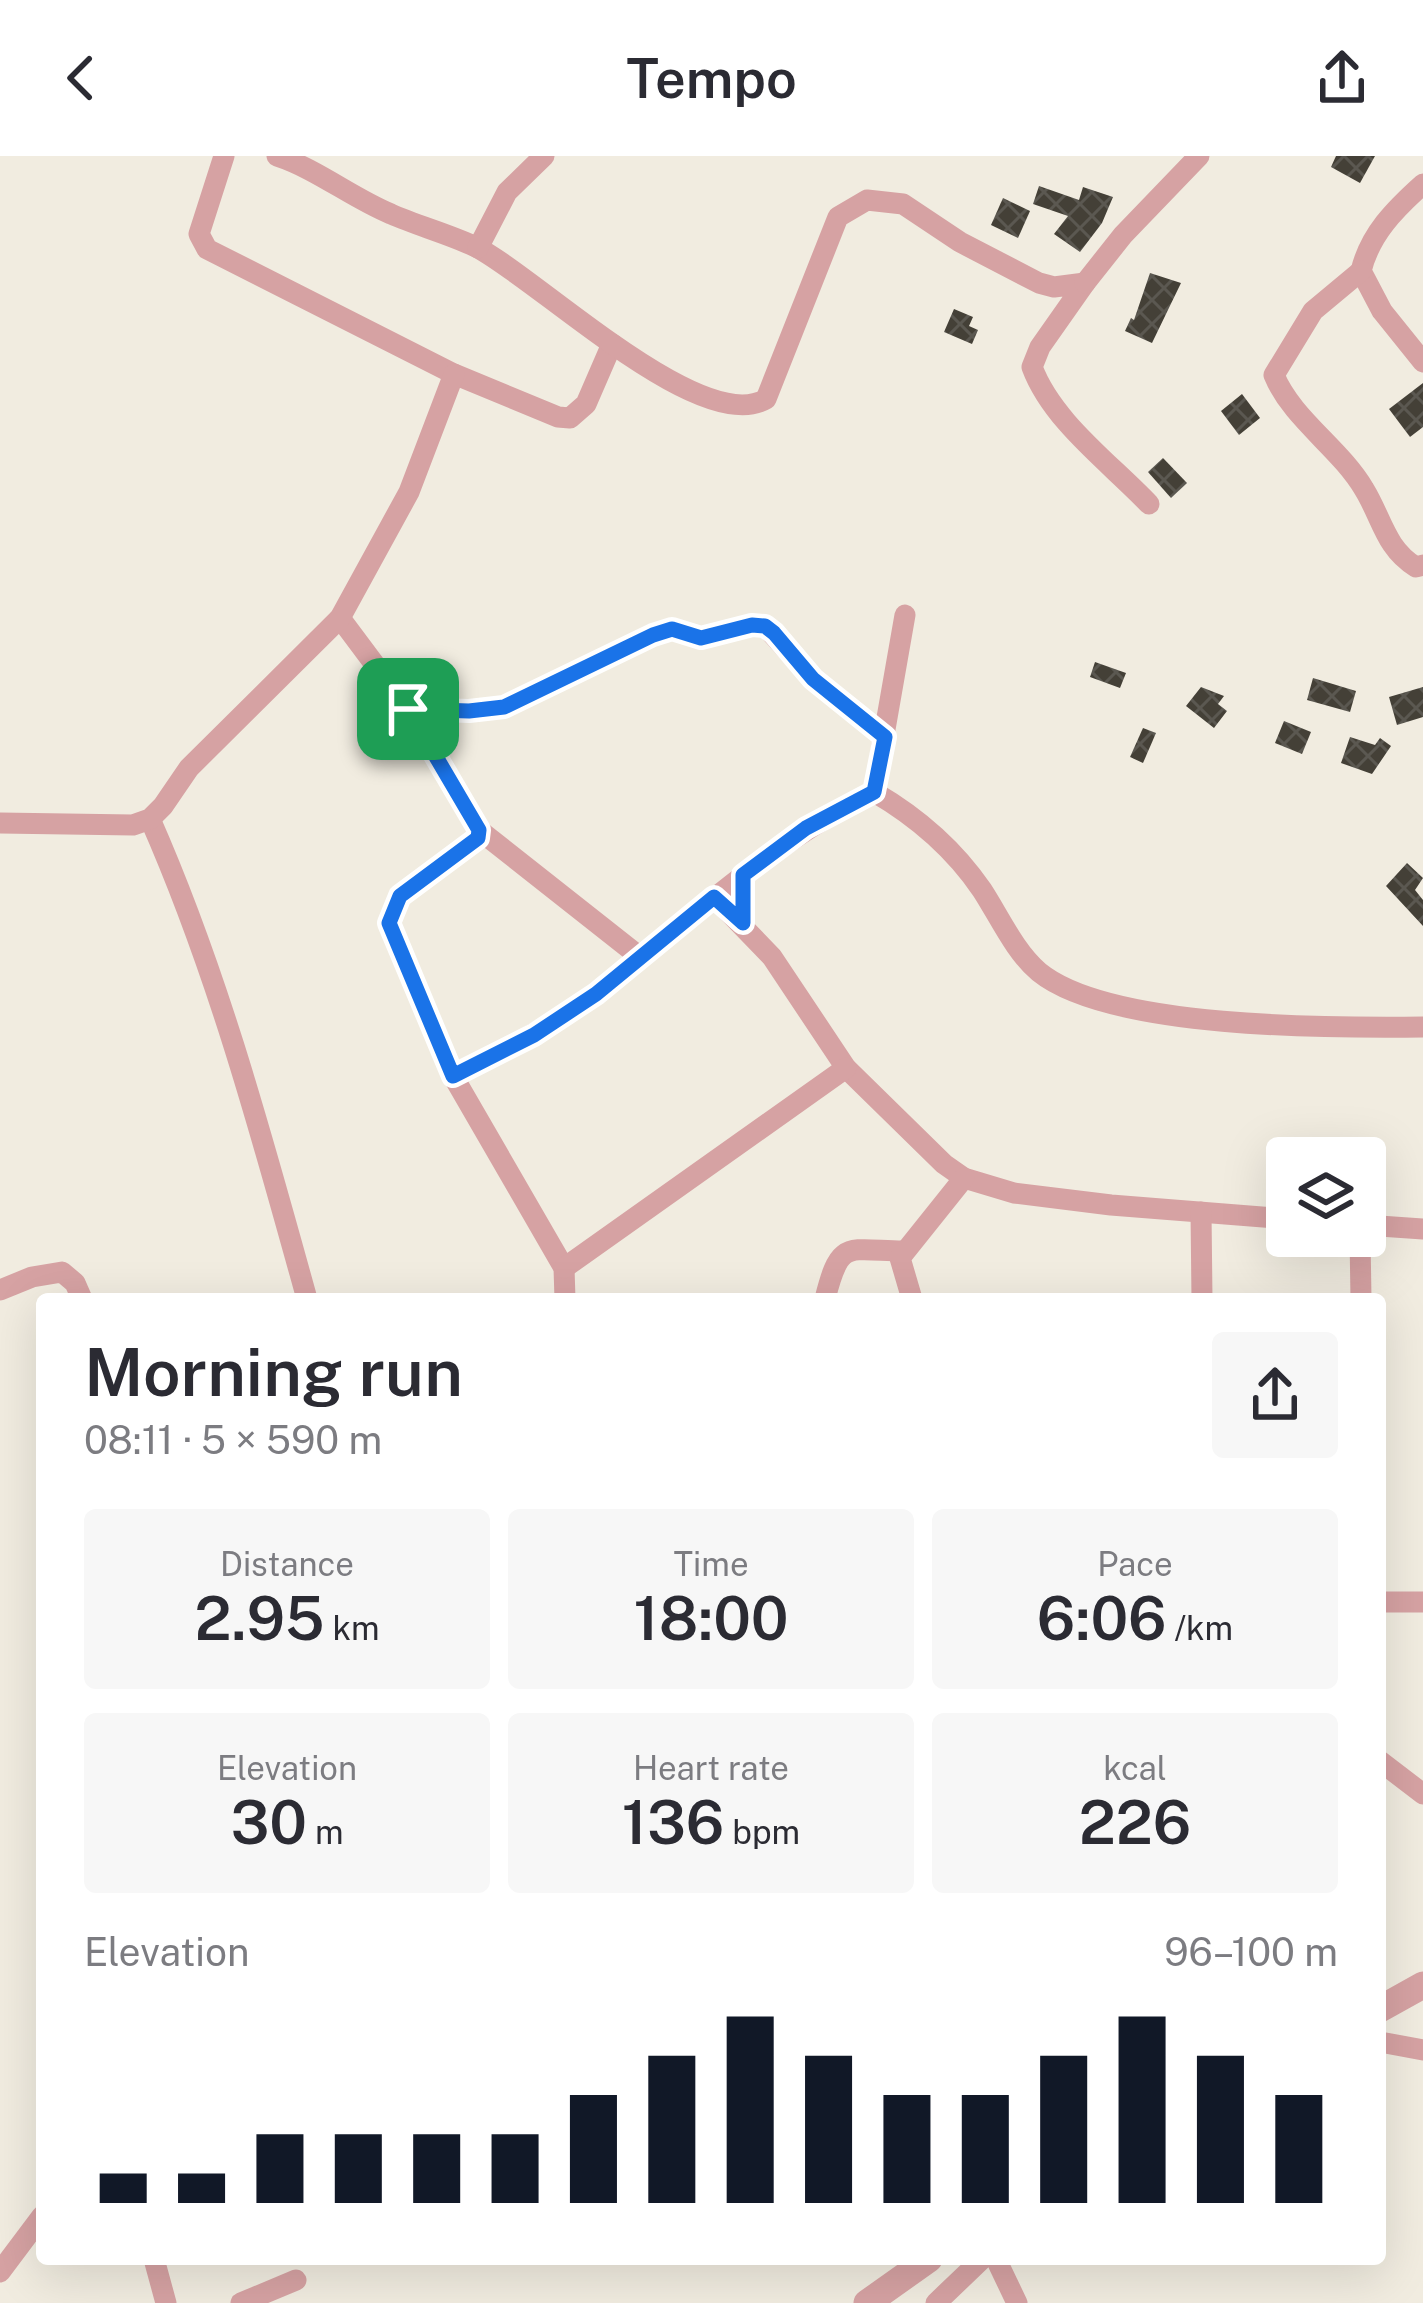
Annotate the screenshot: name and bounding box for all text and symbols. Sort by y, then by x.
icon: back [48,45,114,111]
icon: share [1309,45,1375,111]
text: Tempo [626,47,797,110]
pin [357,658,459,760]
icon: arrive [375,676,441,742]
map controls [1266,1137,1386,1257]
button: layers [1266,1137,1386,1257]
button: share [1212,1332,1338,1458]
text: Morning run [84,1333,463,1411]
text: 08:11 · 5 × 590 m [84,1417,382,1463]
text: Distance [220,1545,354,1583]
text: Time [673,1545,749,1583]
text: Pace [1097,1545,1173,1583]
text: 2.95 [194,1583,325,1654]
text: 18:00 [634,1583,788,1654]
text: 6:06 [1037,1583,1166,1654]
text: km [325,1609,380,1647]
text: /km [1166,1609,1233,1647]
text: Elevation [217,1749,357,1787]
text: Heart rate [633,1749,789,1787]
text: kcal [1103,1749,1167,1787]
text: 30 [230,1787,307,1858]
text: 136 [622,1787,724,1858]
text: 226 [1079,1787,1191,1858]
text: m [307,1813,344,1851]
text: bpm [724,1813,800,1851]
text: Elevation [84,1929,250,1975]
text: 96–100 m [1164,1929,1338,1975]

